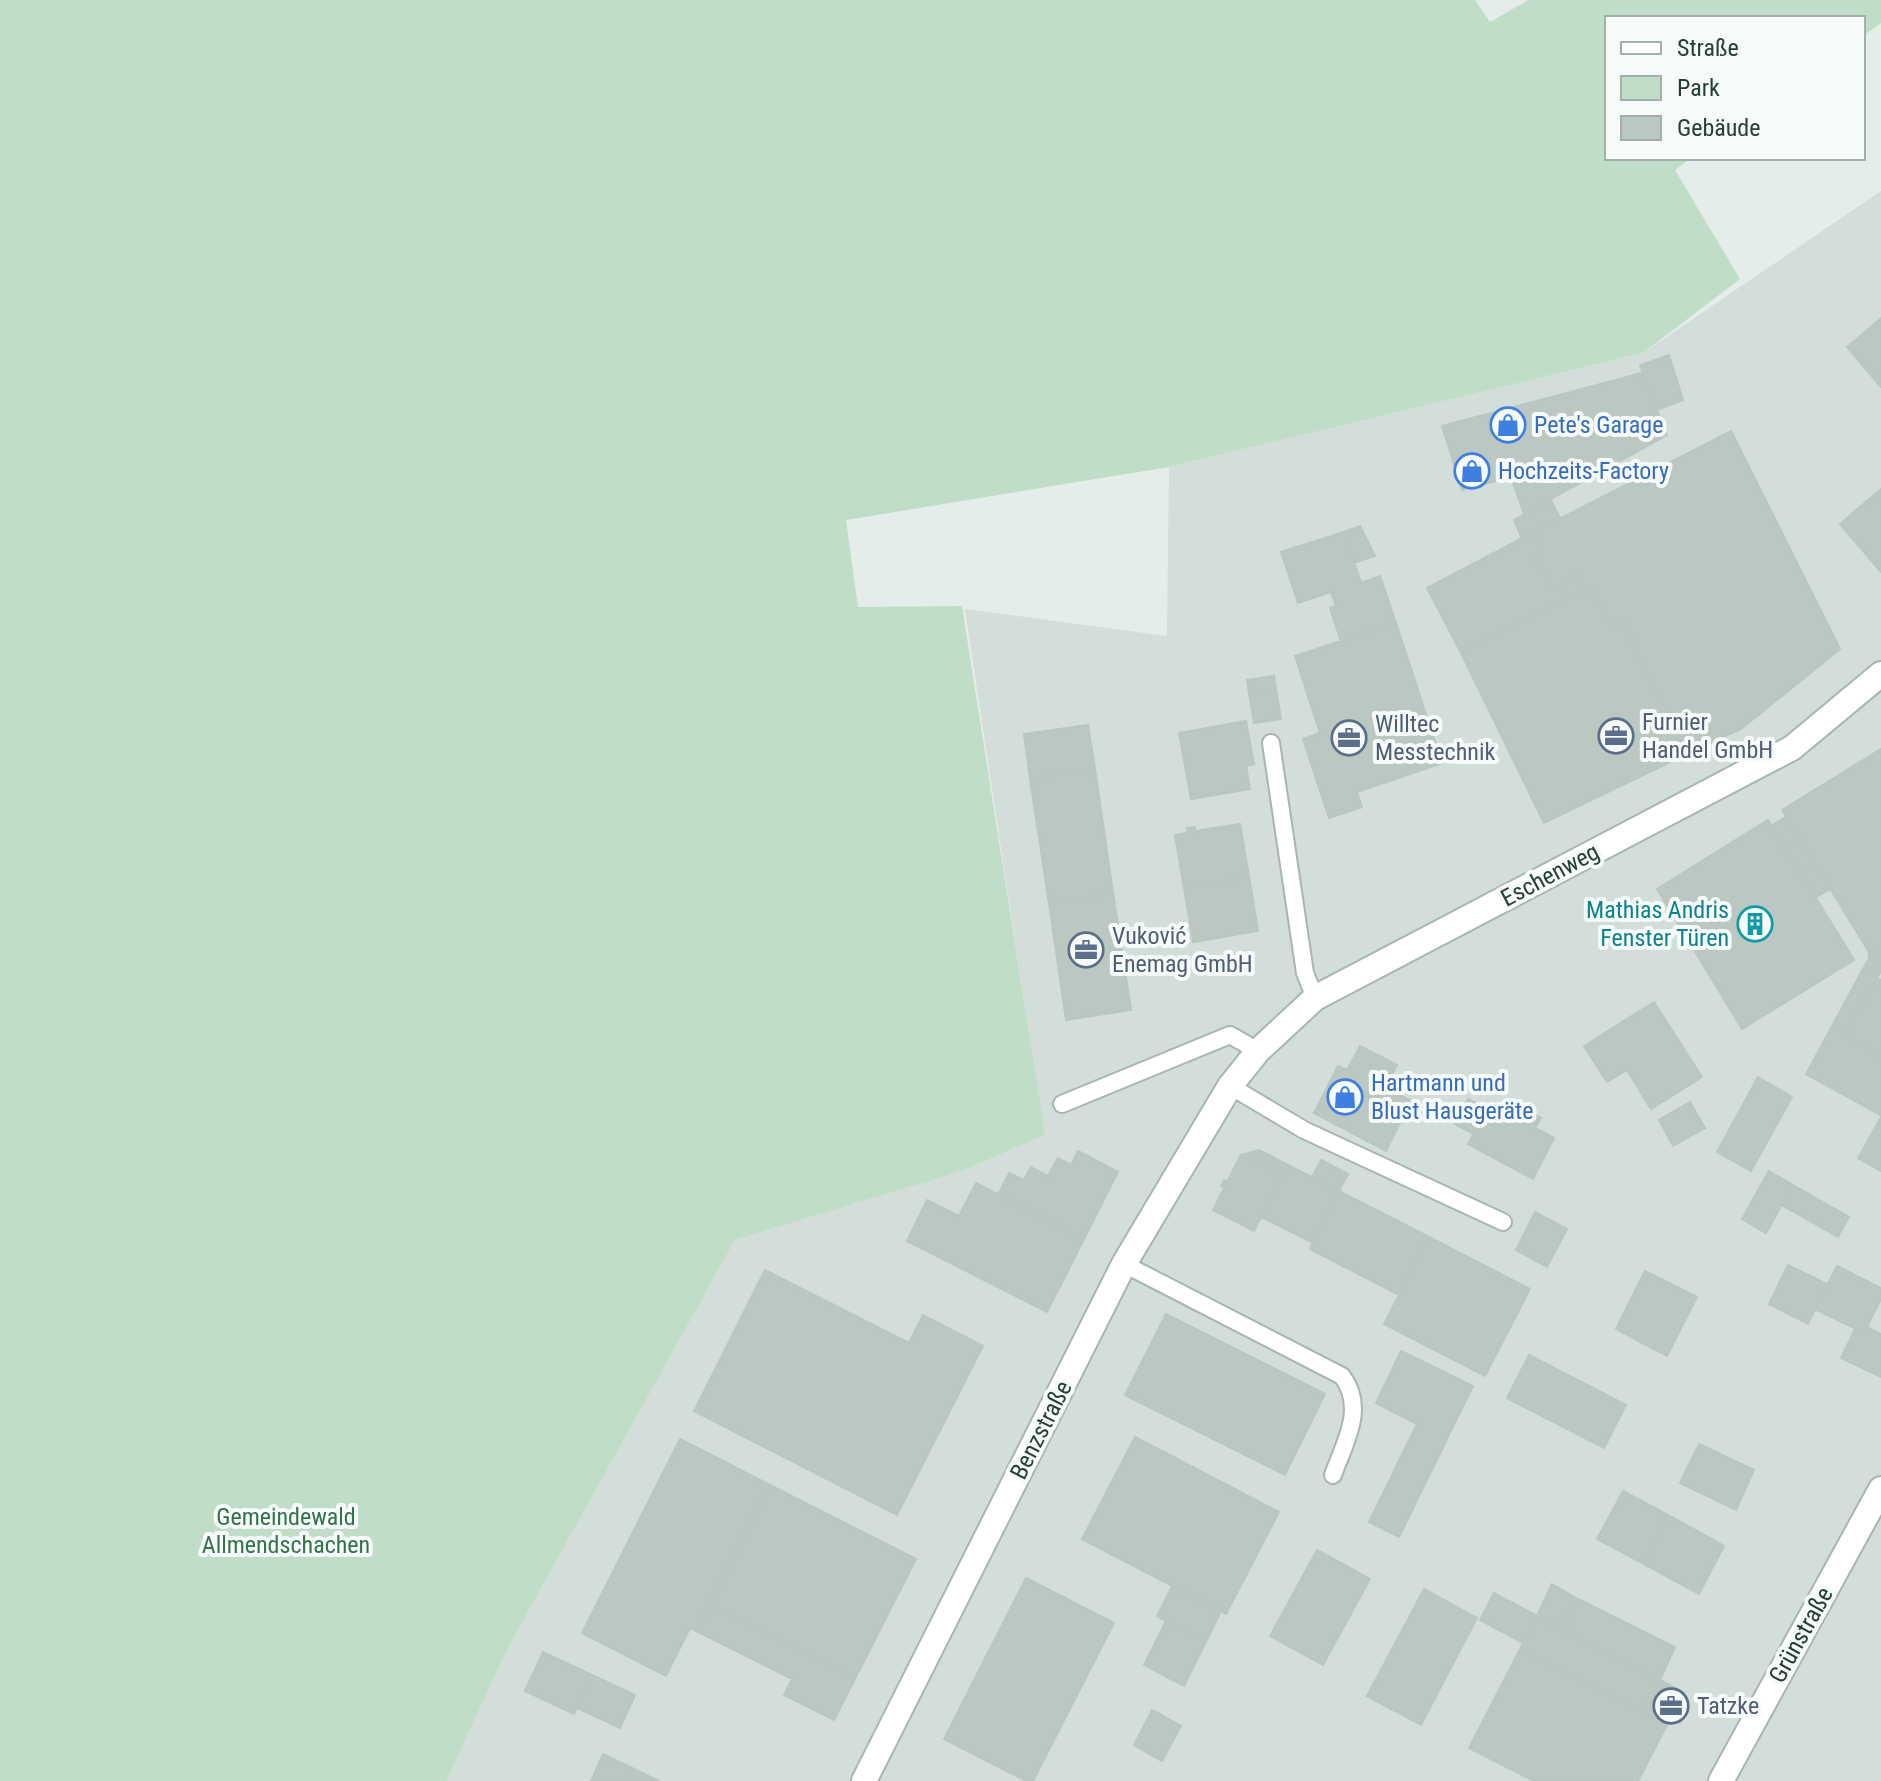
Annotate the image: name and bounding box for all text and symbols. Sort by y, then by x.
legend [1605,16,1865,160]
text: Straße [1677,34,1739,62]
text: Park [1677,74,1720,102]
text: Gebäude [1677,114,1761,142]
shop icon: Pete's Garage [1489,406,1527,444]
place label: Pete's Garage [1534,411,1663,439]
shop icon: Hochzeits-Factory [1453,452,1491,490]
place label: Hochzeits-Factory [1498,457,1669,485]
place label: Furnier Handel GmbH [1642,708,1773,764]
place label: Willtec Messtechnik [1375,710,1495,766]
office icon: Furnier Handel GmbH [1597,717,1635,755]
office icon: Willtec Messtechnik [1330,719,1368,757]
street label: Eschenweg [1496,837,1604,913]
place label: Mathias Andris Fenster Türen [1586,896,1729,952]
building icon: Mathias Andris Fenster Türen [1736,905,1774,943]
place label: Vuković Enemag GmbH [1112,922,1253,978]
office icon: Vuković Enemag GmbH [1067,931,1105,969]
place label: Hartmann und Blust Hausgeräte [1371,1069,1533,1125]
shop icon: Hartmann und Blust Hausgeräte [1326,1078,1364,1116]
street label: Benzstraße [1004,1376,1078,1484]
park label: Gemeindewald Allmendschachen [202,1503,370,1559]
street label: Grünstraße [1763,1582,1839,1688]
office icon: Tatzke [1652,1687,1690,1725]
place label: Tatzke [1697,1692,1759,1720]

